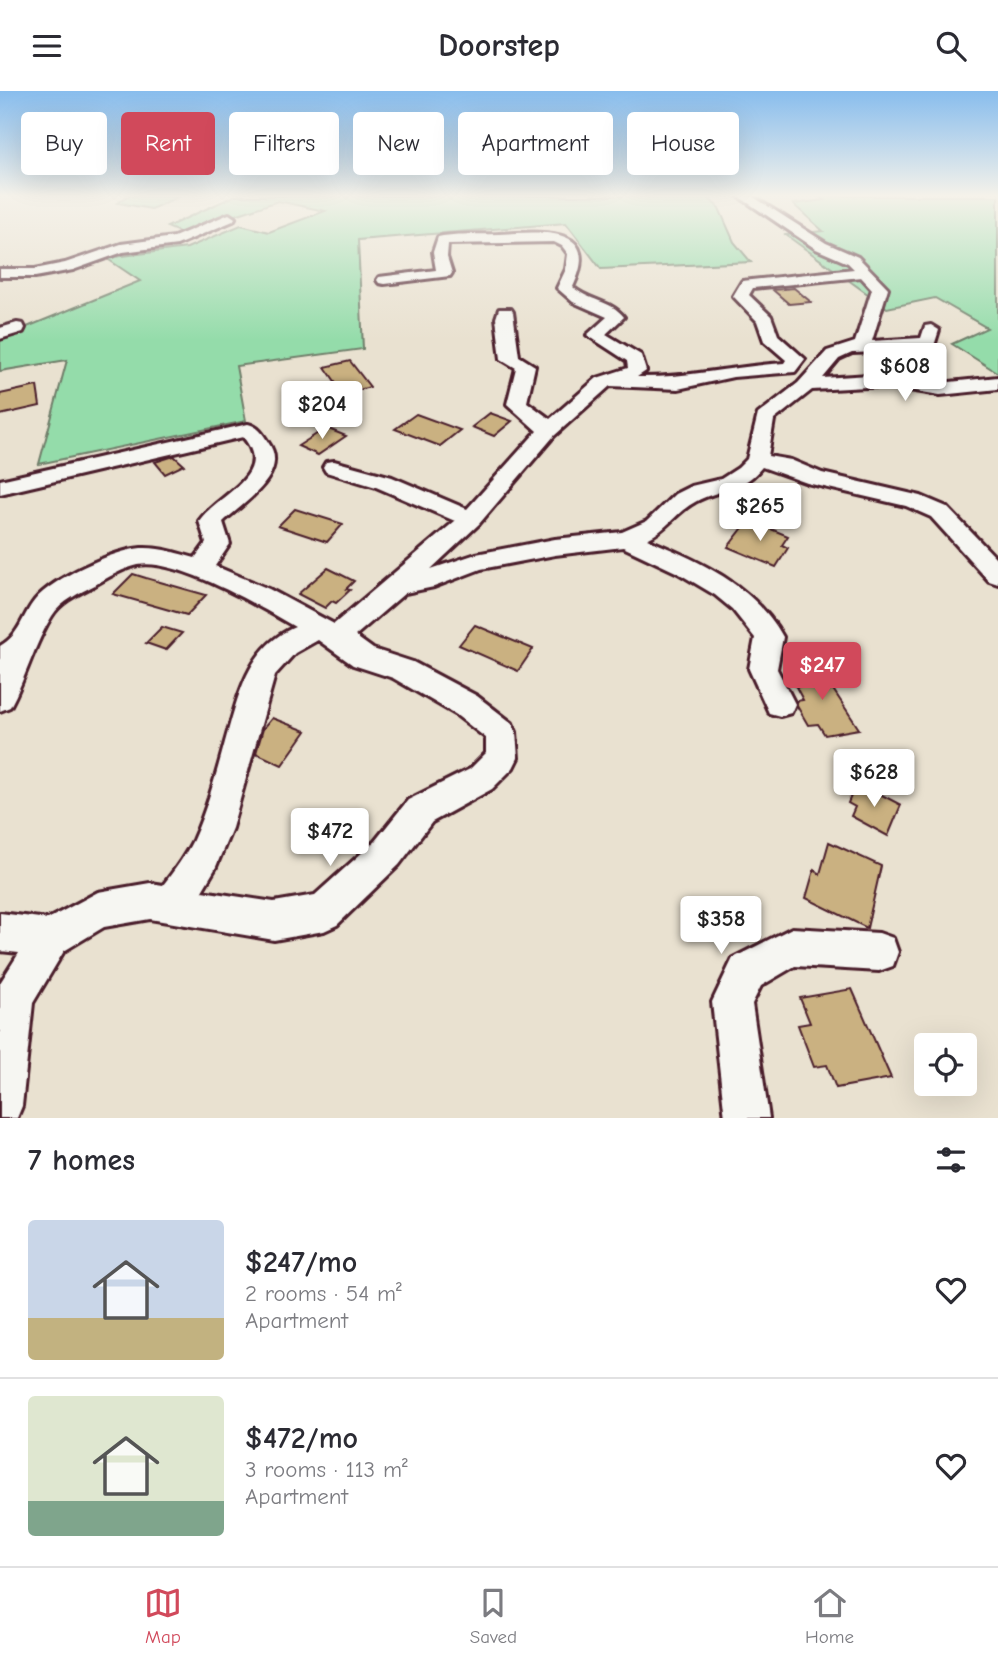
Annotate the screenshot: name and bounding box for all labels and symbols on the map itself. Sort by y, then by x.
pin: $608 [864,343,946,403]
pin: $204 [281,381,363,441]
pin: $265 [719,483,801,543]
pin: $247 [781,643,863,702]
pin: $628 [833,749,915,809]
pin: $472 [289,809,371,868]
pin: $358 [680,897,762,956]

